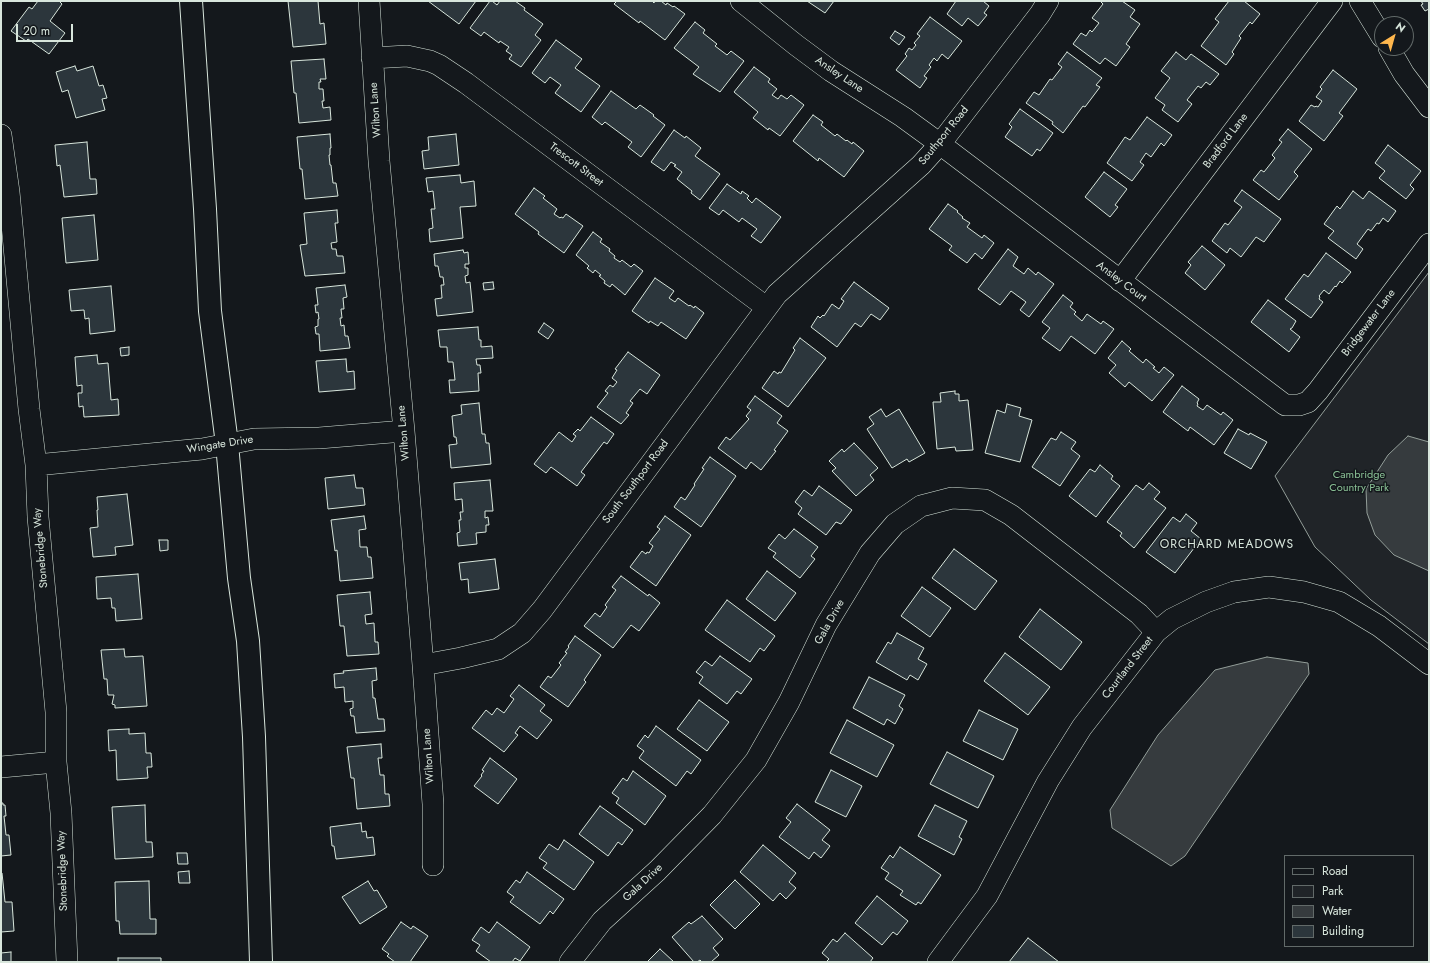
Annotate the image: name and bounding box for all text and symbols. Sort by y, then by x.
scale bar [18,16,75,42]
north arrow [1374,16,1414,56]
text: N [1392,18,1409,36]
text: 20 m [23,22,50,40]
street label: Ansley Lane [812,54,866,96]
street label: Wilton Lane [367,82,385,138]
street label: Southport Road [916,104,972,168]
street label: Bradford Lane [1201,111,1251,171]
street label: Trescott Street [546,140,606,190]
street label: Ansley Court [1093,259,1149,305]
street label: Bridgewater Lane [1339,287,1399,359]
street label: Wilton Lane [395,405,413,461]
street label: Wingate Drive [186,433,254,457]
street label: South Southport Road [600,438,672,526]
park label: Cambridge Country Park [1329,468,1389,494]
street label: Stonebridge Way [31,507,51,589]
district label: ORCHARD MEADOWS [1160,538,1294,552]
street label: Gala Drive [812,597,848,647]
street label: Courtland Street [1100,634,1156,702]
street label: Wilton Lane [420,728,438,784]
street label: Stonebridge Way [55,831,71,911]
legend [1284,855,1414,947]
street label: Gala Drive [620,861,666,905]
text: Road [1322,862,1348,880]
text: Park [1322,882,1343,900]
text: Water [1322,902,1352,920]
text: Building [1322,922,1364,940]

